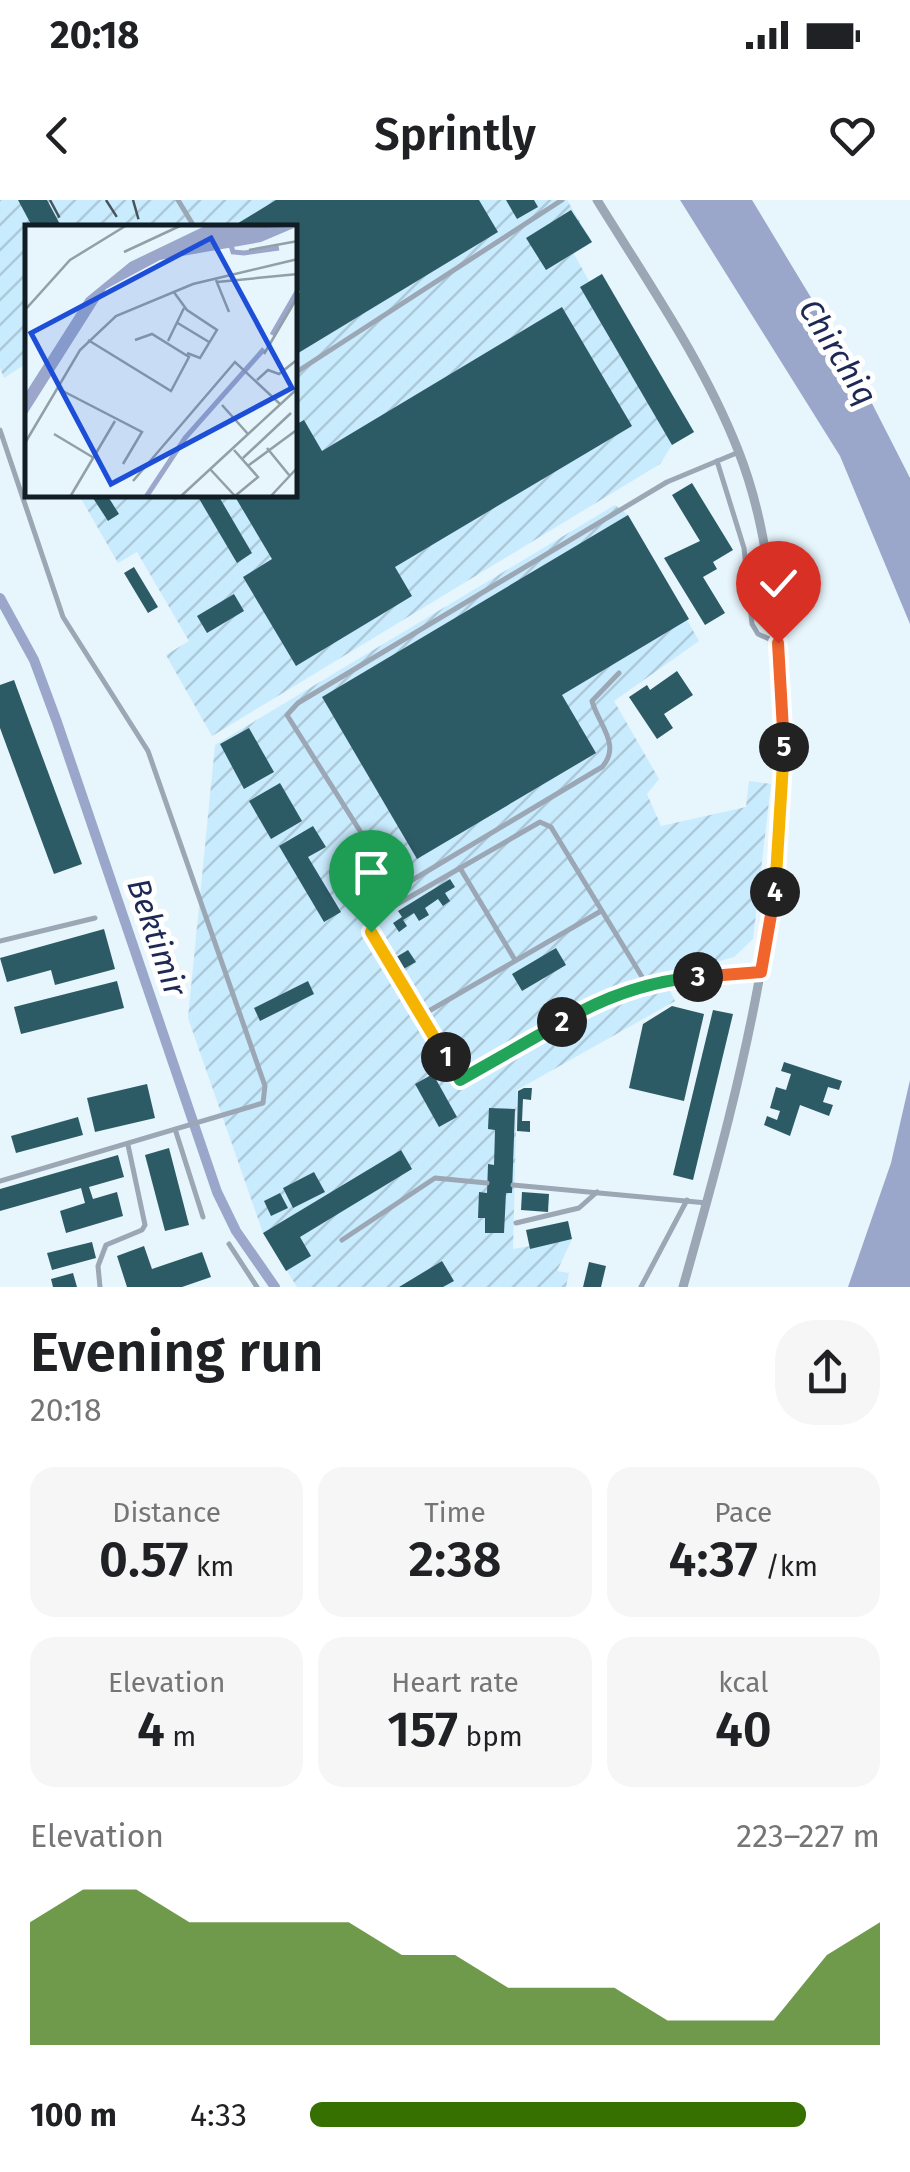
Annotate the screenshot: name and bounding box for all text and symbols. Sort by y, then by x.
text: 20:18 [50,12,139,58]
icon: back [30,108,85,163]
text: Sprintly [374,108,536,162]
icon: heart [825,108,880,163]
inset map [25,225,298,498]
water label: Chirchiq [791,292,885,412]
pin [736,541,821,644]
icon: check [751,556,806,611]
pin: 5 [759,722,809,772]
text: 5 [776,730,792,763]
pin [329,830,414,933]
icon: arrive [344,845,399,900]
pin: 4 [750,867,800,917]
water label: Bektimir [119,873,195,1003]
text: 4 [767,875,783,908]
pin: 3 [673,952,723,1002]
text: 3 [691,960,705,993]
pin: 2 [537,997,587,1047]
text: 2 [555,1005,569,1038]
pin: 1 [421,1032,471,1082]
text: 1 [440,1040,453,1073]
text: Evening run [30,1320,324,1386]
button: share [775,1320,880,1425]
text: 20:18 [30,1391,102,1429]
text: Distance [112,1496,221,1529]
text: Time [424,1496,486,1529]
text: Pace [714,1496,772,1529]
text: 0.57 [99,1529,189,1589]
text: 2:38 [409,1529,501,1589]
text: 4:37 [669,1529,758,1589]
text: km [189,1550,234,1583]
text: /km [758,1550,818,1583]
text: Elevation [108,1666,225,1699]
text: Heart rate [391,1666,519,1699]
text: kcal [718,1666,769,1699]
text: 4 [137,1699,165,1759]
text: 157 [387,1699,458,1759]
text: 40 [715,1699,772,1759]
text: m [165,1720,196,1753]
text: bpm [458,1720,523,1753]
text: Elevation [30,1817,164,1855]
text: 223–227 m [736,1817,880,1855]
text: 100 m [30,2096,117,2134]
text: 4:33 [190,2096,247,2134]

